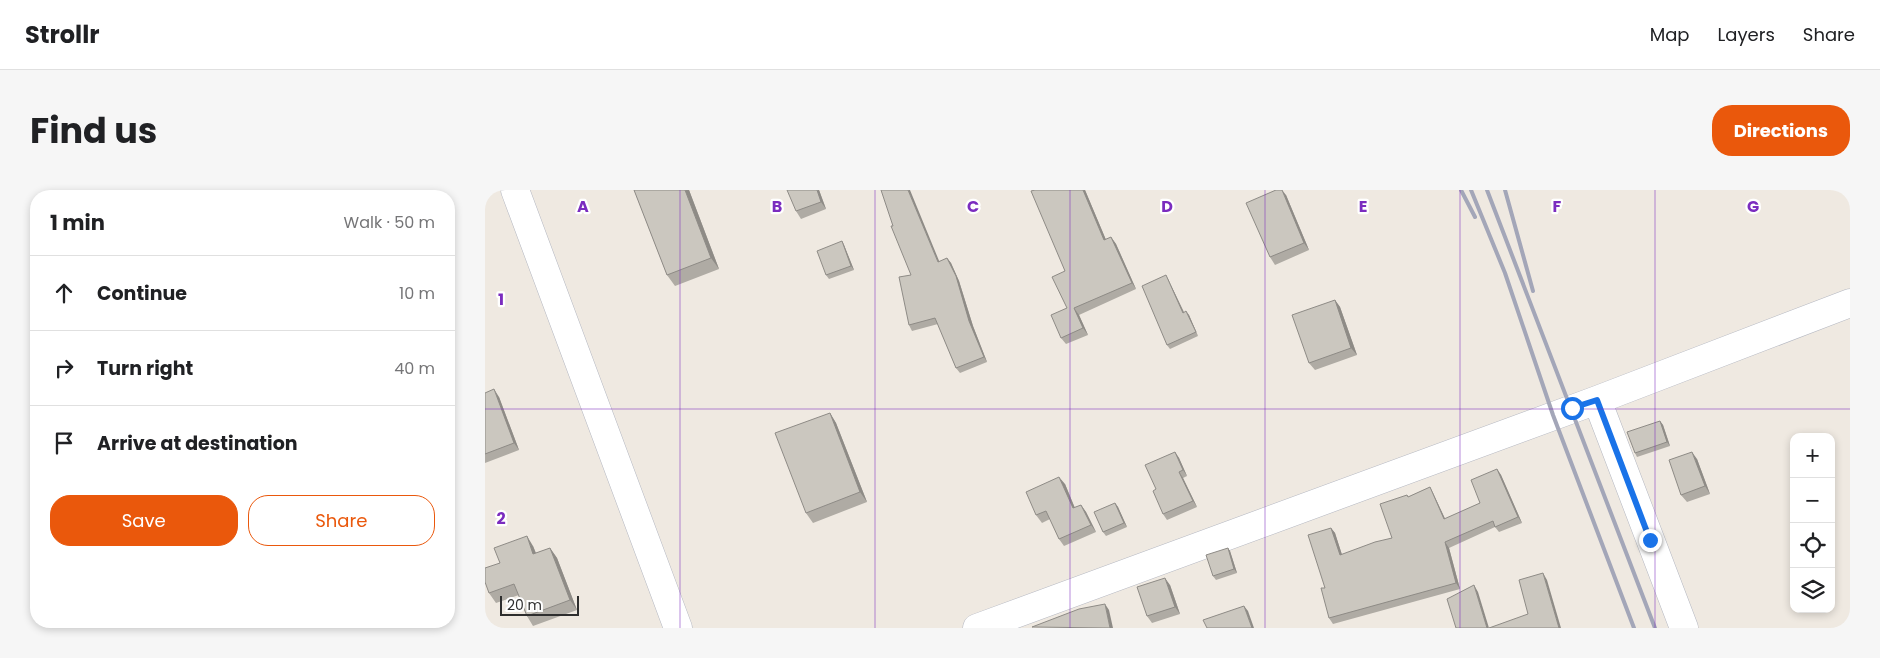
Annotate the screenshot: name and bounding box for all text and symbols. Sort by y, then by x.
text: Strollr [25,18,100,51]
text: Map [1650,22,1690,47]
text: Layers [1718,22,1775,47]
text: Share [1803,22,1855,47]
button: Directions [1712,105,1850,156]
text: Find us [30,106,157,155]
text: A [577,195,589,218]
text: B [772,195,782,218]
text: C [967,195,979,218]
text: D [1161,195,1173,218]
text: E [1359,195,1367,218]
text: F [1553,195,1562,218]
text: G [1747,195,1759,218]
text: 1 min [50,208,105,237]
text: Walk · 50 m [344,211,435,234]
icon: ahead [50,279,78,307]
text: Continue [97,280,187,307]
text: 10 m [399,282,435,305]
text: 1 [498,288,504,311]
icon: right [50,354,78,382]
text: Turn right [97,355,193,382]
text: 40 m [394,357,435,380]
route start [1561,397,1584,420]
icon: arrive [50,429,78,457]
text: Arrive at destination [97,430,298,457]
map controls [1790,433,1835,613]
button: + [1790,433,1835,478]
button: − [1790,478,1835,523]
button: Save [50,495,238,546]
button: Share [248,495,435,546]
text: 2 [496,507,506,530]
button: locate [1790,523,1835,568]
route end [1639,529,1662,552]
button: layers [1790,568,1835,613]
scale bar [500,593,579,616]
text: 20 m [507,595,542,615]

